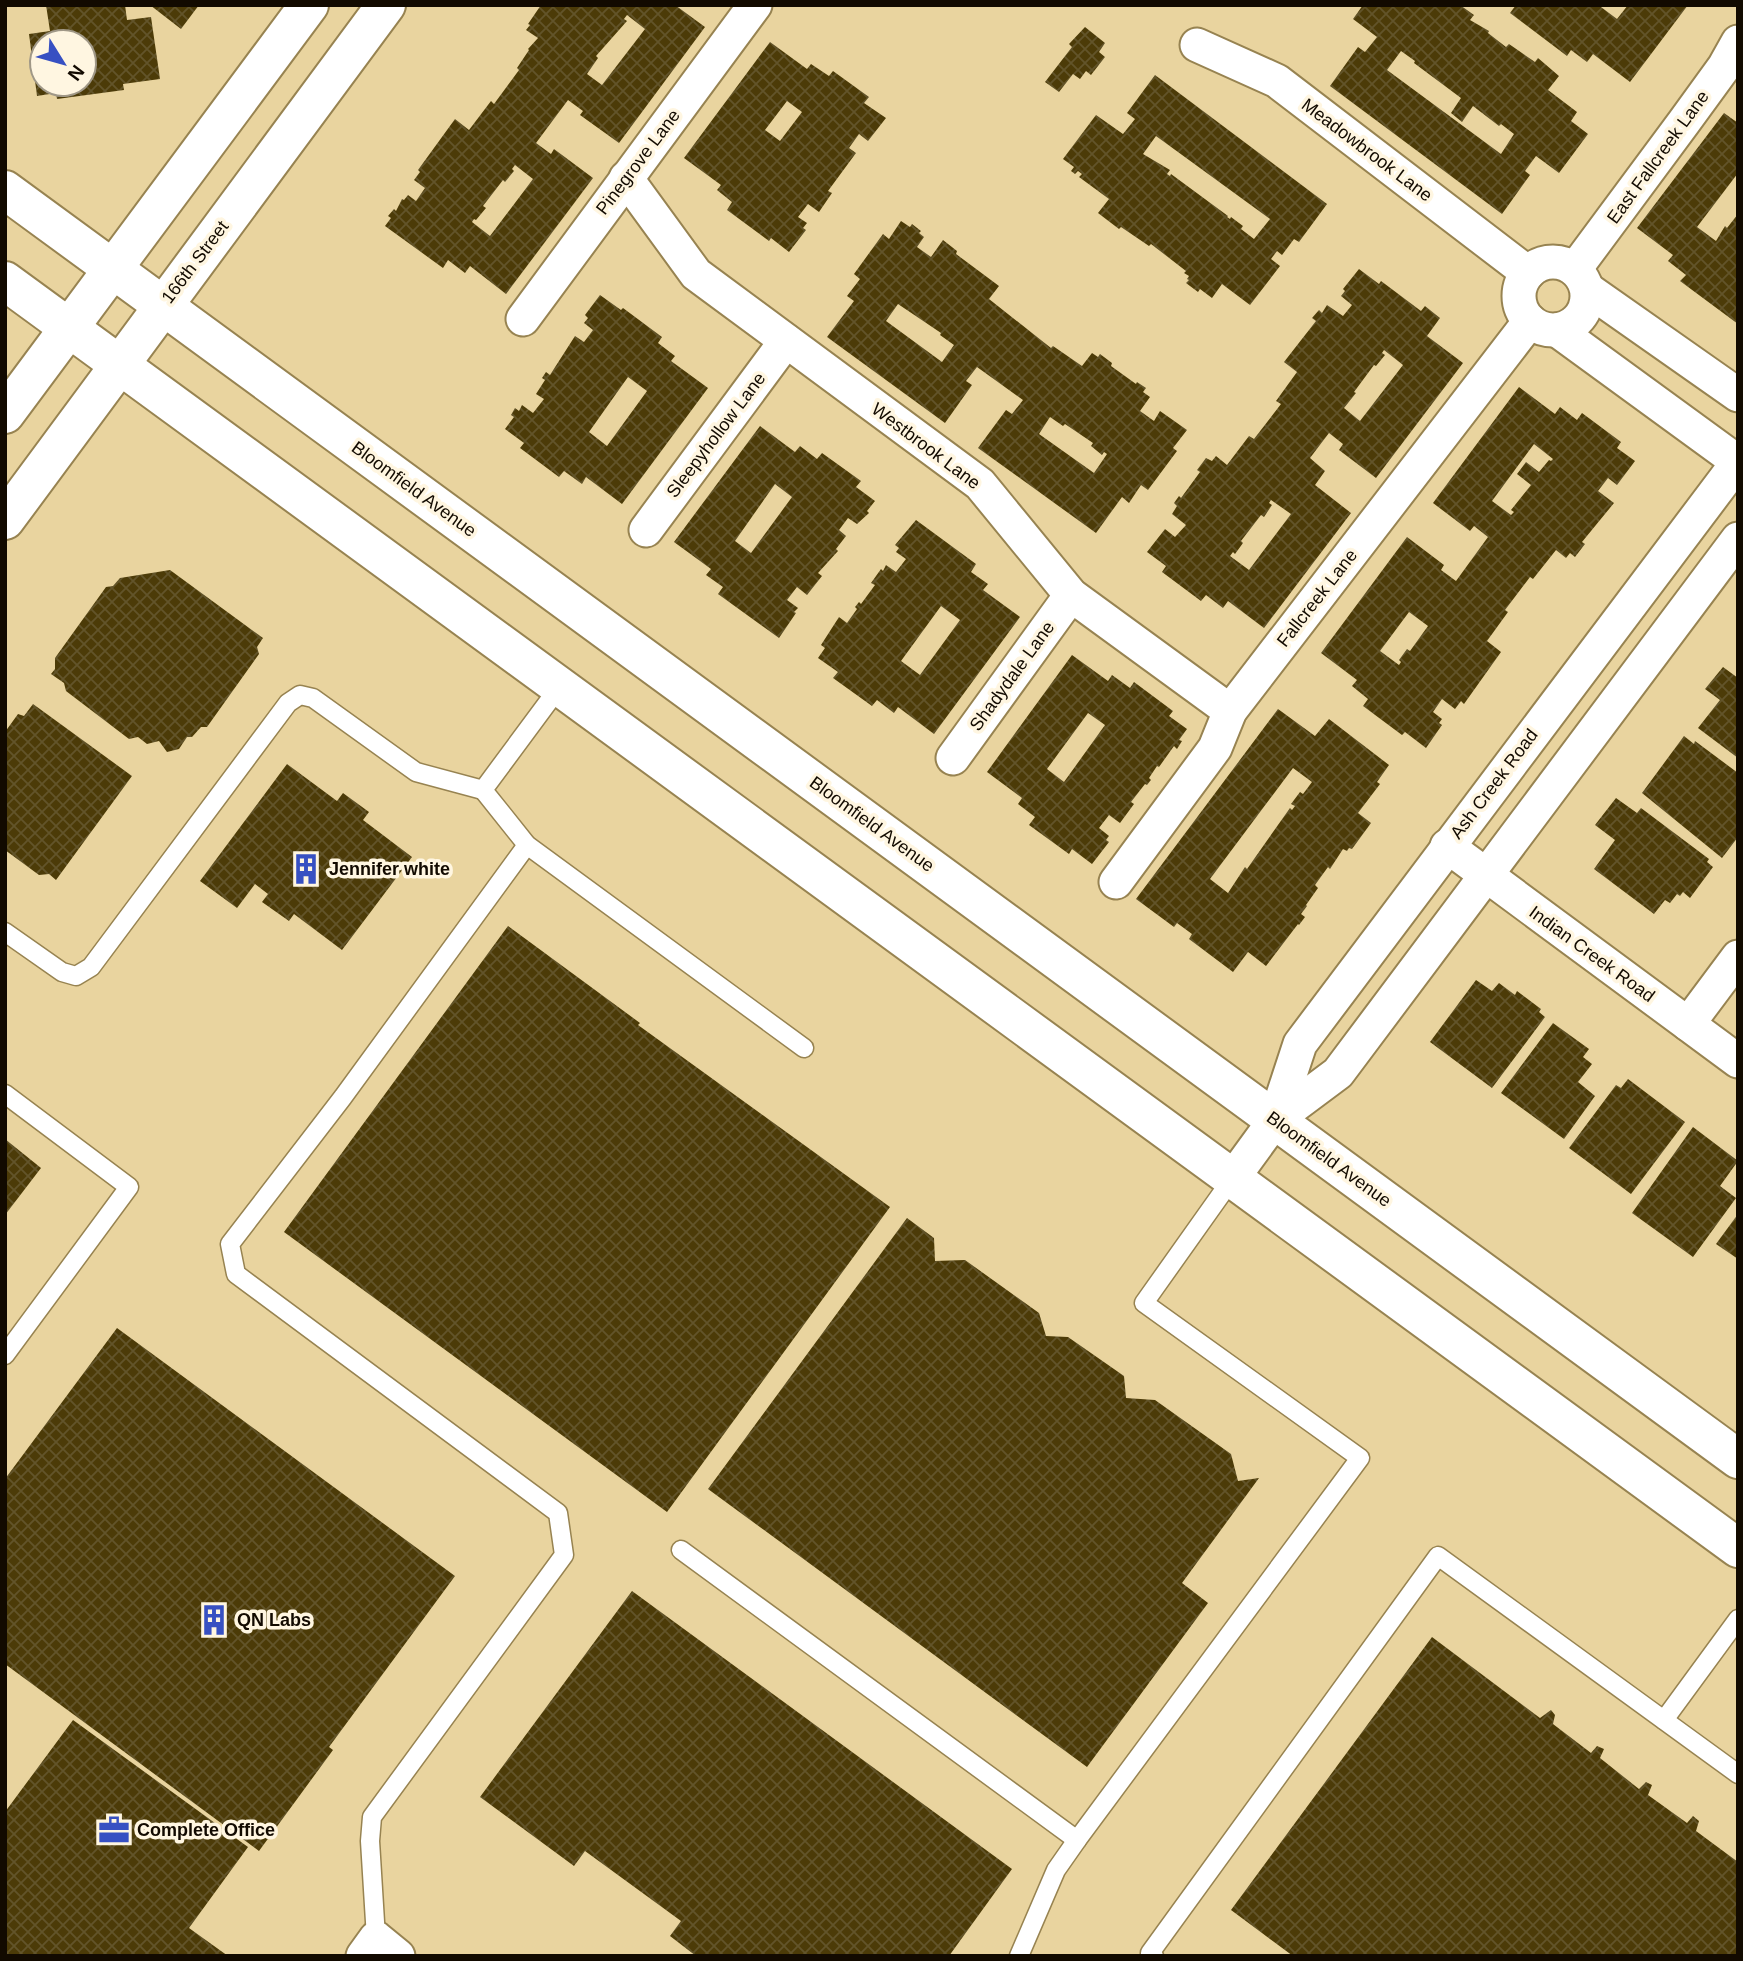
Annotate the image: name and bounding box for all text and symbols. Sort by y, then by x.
north arrow [28,28,98,98]
text: N [64,61,89,85]
street label: East Fallcreek Lane [1603,87,1713,227]
street label: Meadowbrook Lane [1298,94,1436,206]
street label: Pinegrove Lane [592,106,684,218]
street label: 166th Street [158,217,232,307]
street label: Sleepyhollow Lane [663,369,769,501]
street label: Westbrook Lane [868,399,984,493]
street label: Bloomfield Avenue [348,437,480,541]
street label: Fallcreek Lane [1273,545,1361,651]
street label: Shadydale Lane [966,617,1058,735]
street label: Ash Creek Road [1446,725,1542,843]
street label: Bloomfield Avenue [806,772,938,876]
building icon: Jennifer white [289,852,323,886]
place label: Jennifer white [329,859,450,879]
street label: Indian Creek Road [1525,902,1659,1006]
street label: Bloomfield Avenue [1263,1107,1395,1211]
building icon: QN Labs [197,1603,231,1637]
place label: QN Labs [237,1610,311,1630]
office icon: Complete Office [97,1813,131,1847]
place label: Complete Office [137,1820,275,1840]

